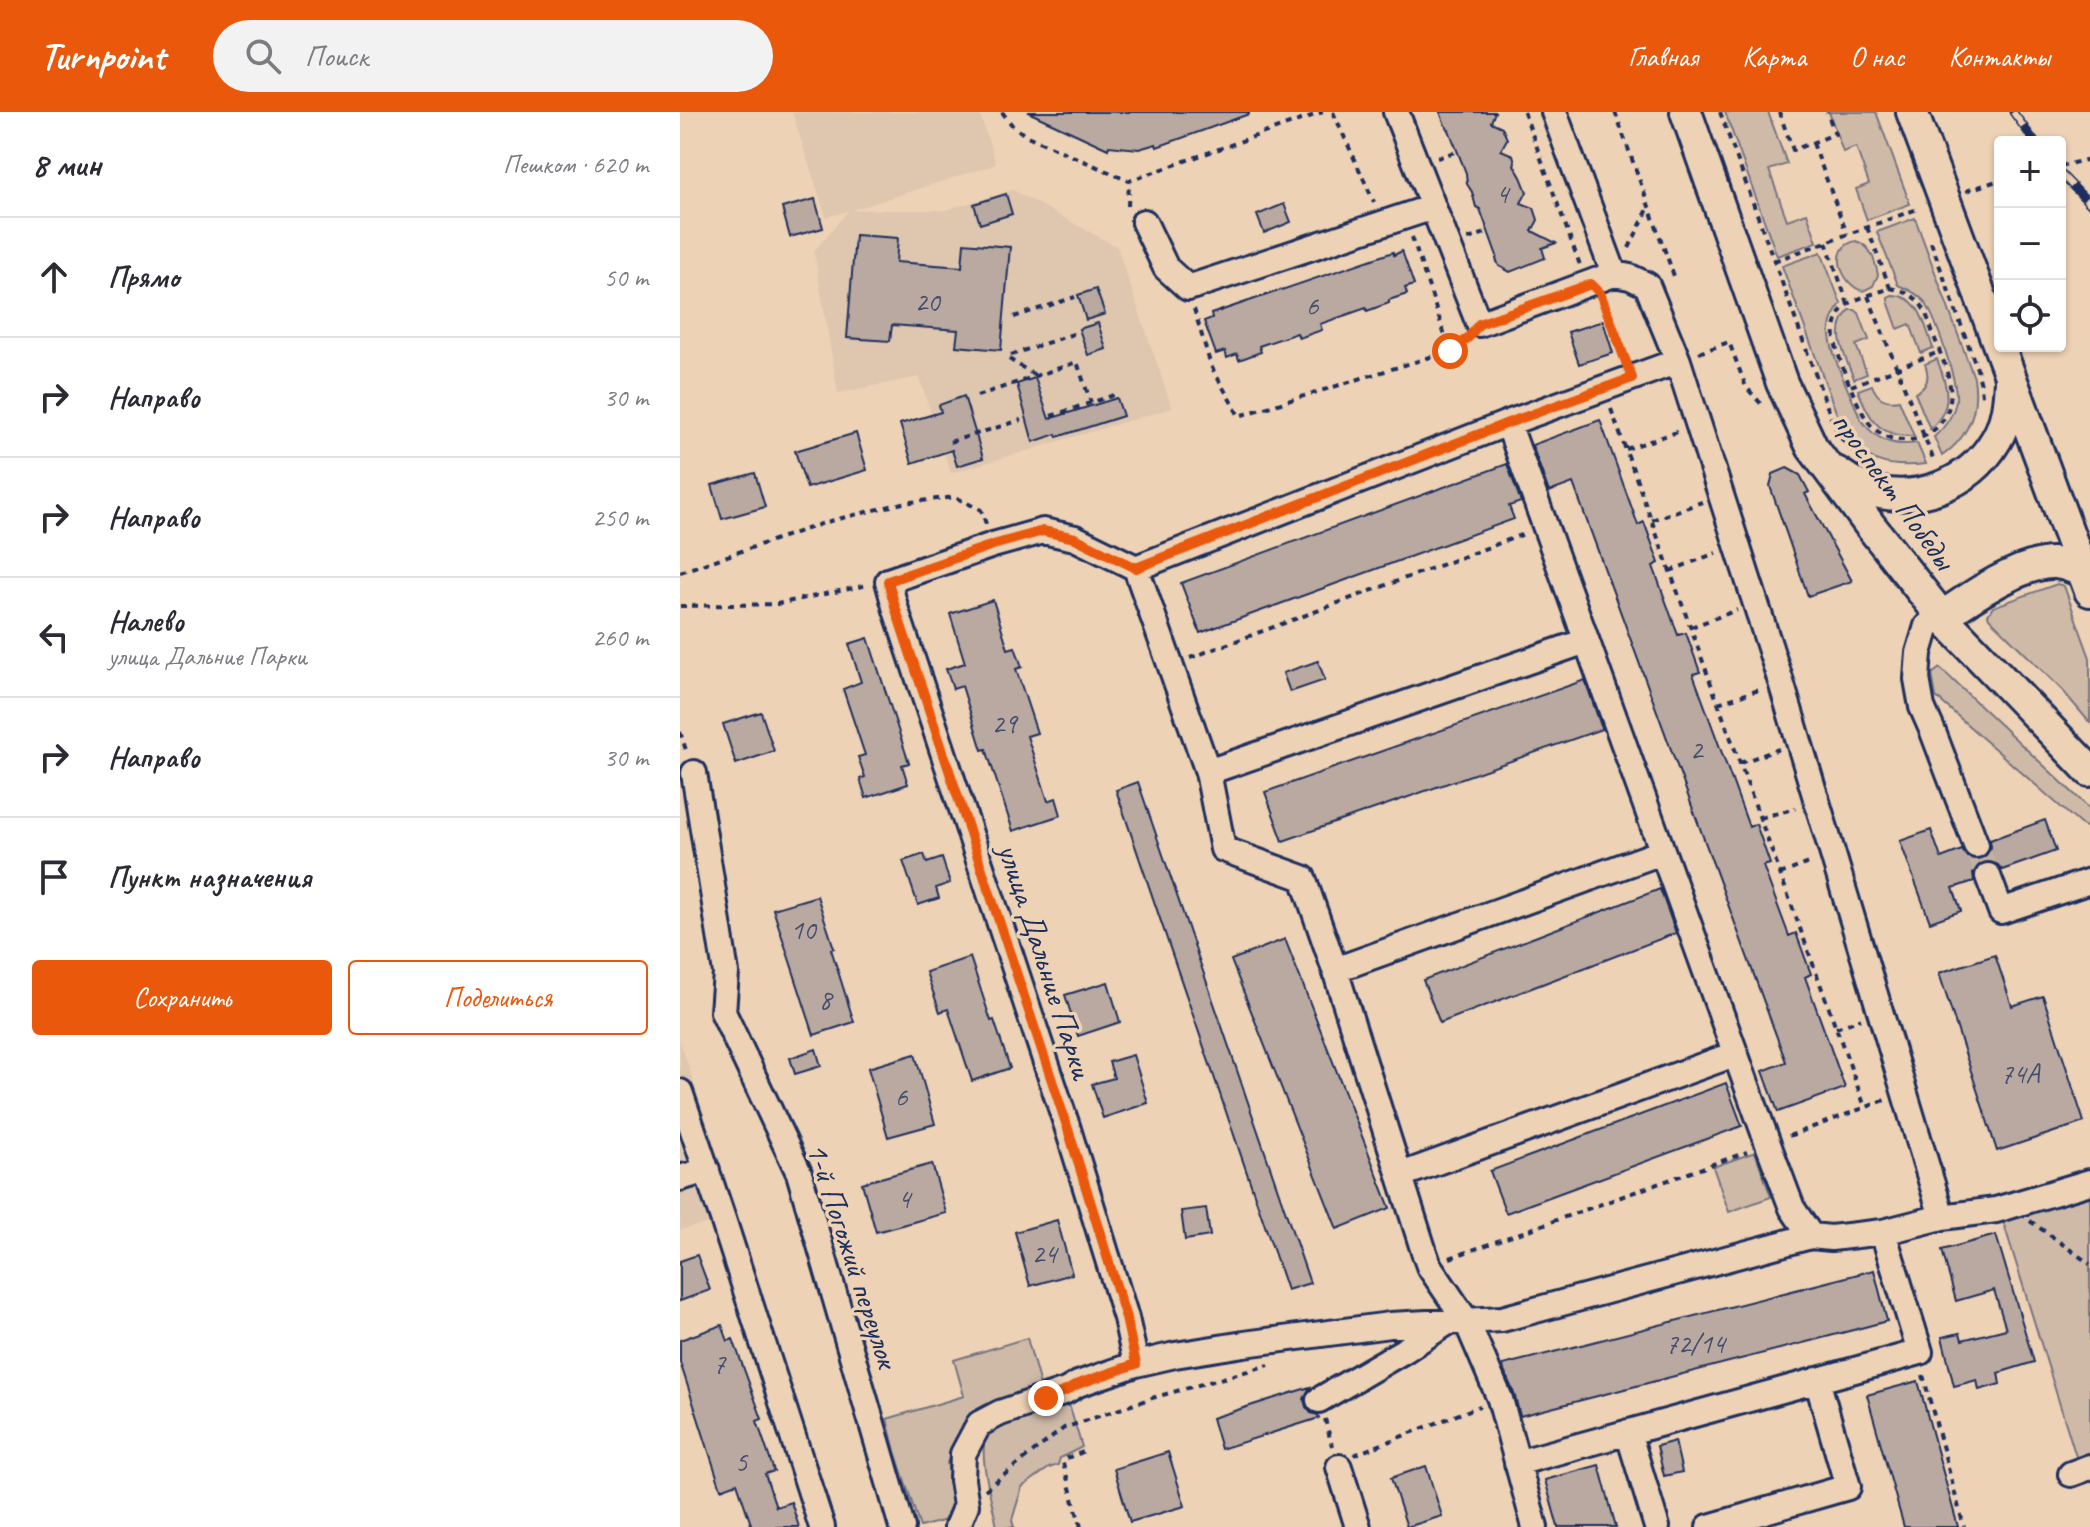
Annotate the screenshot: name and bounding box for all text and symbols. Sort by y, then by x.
search box [213,20,773,92]
text: Turnpoint [40,33,165,80]
icon: search [241,34,285,78]
text: Поиск [305,37,368,75]
text: Главная [1628,39,1698,74]
text: Карта [1742,39,1806,74]
text: О нас [1850,39,1904,74]
text: Контакты [1948,39,2050,74]
map controls [1994,136,2066,352]
button: + [1994,136,2066,208]
text: 8 мин [32,143,101,186]
text: Пешком · 620 m [503,148,648,181]
house number: 4 [1496,176,1511,211]
button: − [1994,208,2066,280]
icon: ahead [32,255,76,299]
text: Прямо [108,258,179,296]
text: 50 m [604,261,648,294]
button: locate [1994,280,2066,352]
house number: 20 [914,284,942,319]
house number: 6 [1306,288,1320,323]
route start [1432,333,1468,369]
icon: right [32,375,76,419]
text: Направо [108,378,200,416]
text: 30 m [604,381,648,414]
street label: проспект Победы [1822,403,1966,579]
icon: right [32,495,76,539]
text: Направо [108,498,200,536]
text: 250 m [592,501,648,534]
text: Налево [108,602,184,640]
icon: left [32,615,76,659]
text: 260 m [592,621,648,654]
text: улица Дальние Парки [108,640,307,673]
house number: 29 [991,706,1019,741]
house number: 2 [1690,732,1705,767]
icon: right [32,735,76,779]
text: Направо [108,738,200,776]
text: 30 m [604,741,648,774]
street label: улица Дальние Парки [988,837,1103,1086]
icon: arrive [32,855,76,899]
text: Пункт назначения [108,858,311,896]
house number: 10 [790,912,818,947]
button: Сохранить [32,960,332,1035]
button: Поделиться [348,960,648,1035]
house number: 8 [819,982,834,1017]
house number: 74А [2000,1056,2042,1091]
house number: 6 [895,1079,909,1114]
street label: 1-й Погожий переулок [797,1137,909,1376]
house number: 4 [898,1181,913,1216]
house number: 24 [1031,1236,1059,1271]
house number: 72/14 [1665,1326,1727,1361]
house number: 7 [713,1346,727,1381]
route end [1028,1380,1064,1416]
house number: 5 [735,1444,749,1479]

